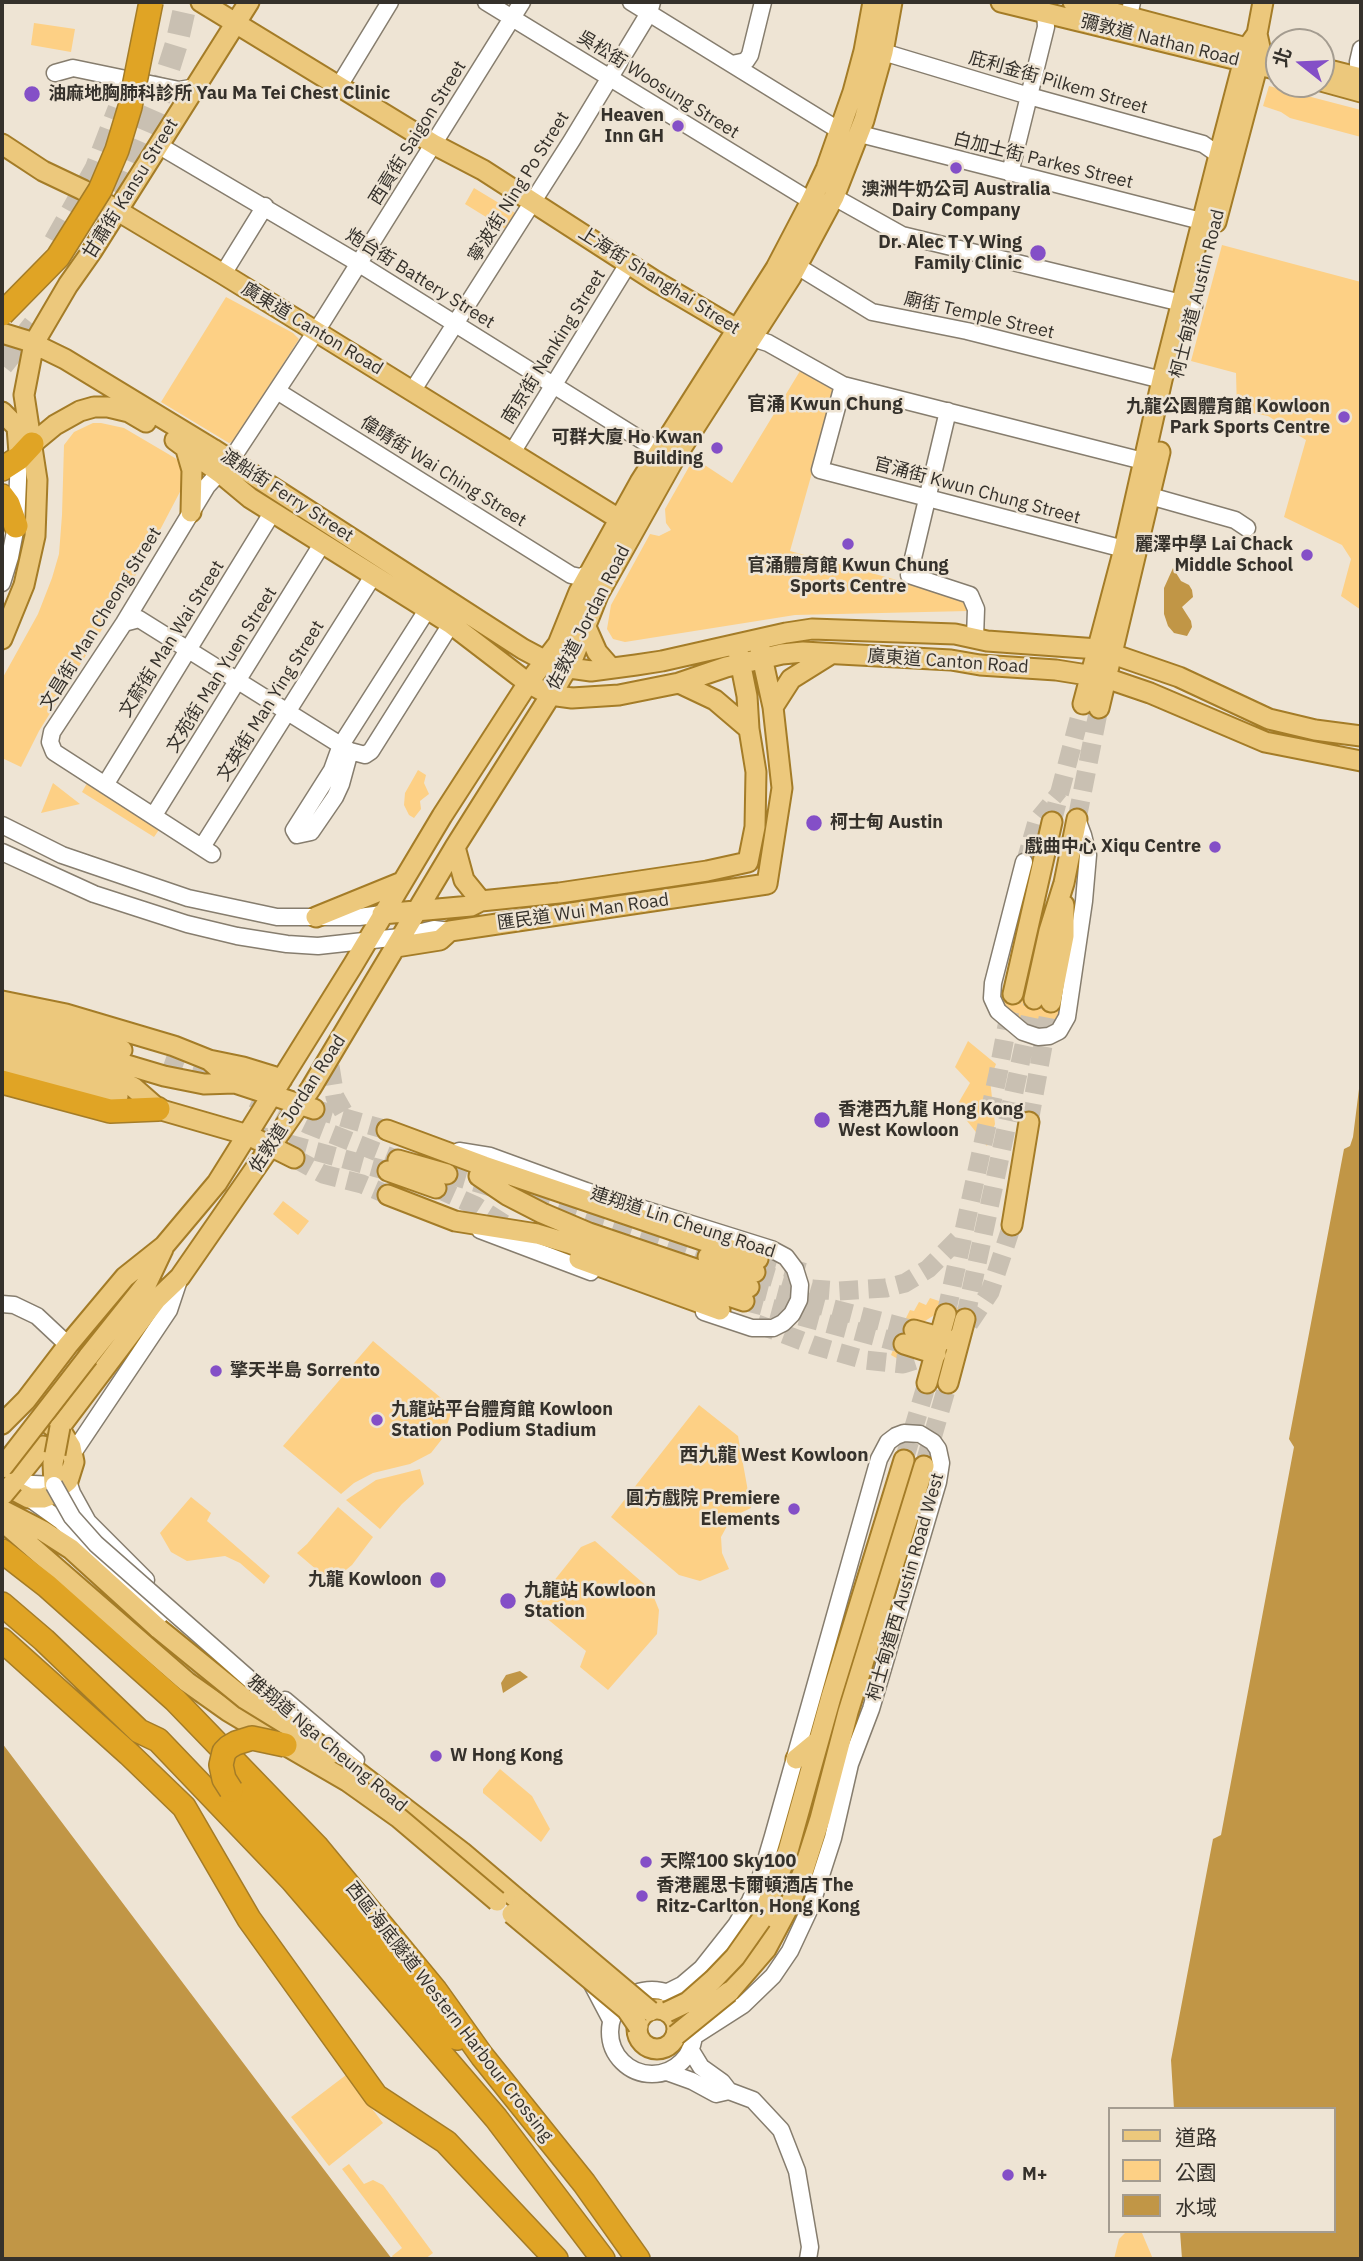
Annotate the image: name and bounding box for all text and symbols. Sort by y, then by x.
street label: 彌敦道 Nathan Road [1079,11,1241,71]
street label: 吳松街 Woosung Street [573,26,743,144]
north arrow [1265,28,1335,98]
text: 北 [1268,44,1296,70]
street label: 庇利金街 Pilkem Street [966,47,1150,119]
street label: 西貢街 Saigon Street [365,57,471,209]
place label: 油麻地胸肺科診所 Yau Ma Tei Chest Clinic [48,83,390,105]
marker: 油麻地胸肺科診所 Yau Ma Tei Chest Clinic [22,84,42,104]
place label: Heaven Inn GH [600,105,664,148]
street label: 寧波街 Ning Po Street [464,108,574,266]
street label: 甘肅街 Kansu Street [79,115,183,263]
marker: Heaven Inn GH [670,118,686,134]
street label: 白加士街 Parkes Street [951,128,1135,194]
marker: 澳洲牛奶公司 Australia Dairy Company [948,160,964,176]
place label: 澳洲牛奶公司 Australia Dairy Company [861,179,1051,222]
street label: 柯士甸道 Austin Road [1167,207,1229,381]
street label: 上海街 Shanghai Street [574,222,744,340]
street label: 炮台街 Battery Street [342,224,498,334]
place label: Dr. Alec T Y Wing Family Clinic [878,232,1022,274]
marker: Dr. Alec T Y Wing Family Clinic [1028,243,1048,263]
street label: 南京街 Nanking Street [498,266,610,428]
street label: 廣東道 Canton Road [237,278,387,380]
street label: 廟街 Temple Street [902,288,1056,344]
district label: 官涌 Kwun Chung [747,394,903,416]
place label: 九龍公園體育館 Kowloon Park Sports Centre [1126,396,1330,438]
marker: 九龍公園體育館 Kowloon Park Sports Centre [1336,409,1352,425]
street label: 偉晴街 Wai Ching Street [356,412,530,532]
place label: 可群大廈 Ho Kwan Building [551,427,703,470]
marker: 可群大廈 Ho Kwan Building [709,440,725,456]
street label: 渡船街 Ferry Street [217,445,357,547]
street label: 官涌街 Kwun Chung Street [871,453,1083,529]
street label: 文昌街 Man Cheong Street [36,524,166,714]
place label: 麗澤中學 Lai Chack Middle School [1135,534,1293,576]
marker: 官涌體育館 Kwun Chung Sports Centre [840,536,856,552]
street label: 佐敦道 Jordan Road [543,542,635,694]
marker: 麗澤中學 Lai Chack Middle School [1299,547,1315,563]
place label: 官涌體育館 Kwun Chung Sports Centre [747,555,949,598]
street label: 文蔚街 Man Wai Street [115,557,229,721]
street label: 文苑街 Man Yuen Street [162,583,282,757]
street label: 文英街 Man Ying Street [213,617,329,785]
street label: 廣東道 Canton Road [867,646,1029,678]
place label: 柯士甸 Austin [830,812,943,834]
marker: 柯士甸 Austin [804,813,824,833]
place label: 戲曲中心 Xiqu Centre [1025,836,1201,858]
marker: 戲曲中心 Xiqu Centre [1207,839,1223,855]
street label: 匯民道 Wui Man Road [496,889,670,935]
street label: 佐敦道 Jordan Road [245,1031,351,1177]
place label: 香港西九龍 Hong Kong West Kowloon [838,1099,1023,1142]
marker: 香港西九龍 Hong Kong West Kowloon [812,1110,832,1130]
street label: 連翔道 Lin Cheung Road [588,1183,778,1263]
place label: 擎天半島 Sorrento [230,1360,380,1382]
marker: 擎天半島 Sorrento [208,1363,224,1379]
place label: 九龍站平台體育館 Kowloon Station Podium Stadium [391,1399,613,1442]
marker: 九龍站平台體育館 Kowloon Station Podium Stadium [369,1412,385,1428]
district label: 西九龍 West Kowloon [679,1445,869,1467]
street label: 柯士甸道西 Austin Road West [863,1471,949,1703]
place label: 圓方戲院 Premiere Elements [626,1488,780,1530]
marker: 圓方戲院 Premiere Elements [786,1501,802,1517]
place label: 九龍 Kowloon [308,1569,422,1591]
marker: 九龍 Kowloon [428,1570,448,1590]
place label: 九龍站 Kowloon Station [524,1580,656,1622]
marker: 九龍站 Kowloon Station [498,1591,518,1611]
street label: 雅翔道 Nga Cheung Road [243,1671,411,1817]
place label: W Hong Kong [450,1745,563,1767]
marker: W Hong Kong [428,1748,444,1764]
place label: 天際100 Sky100 [660,1851,796,1873]
marker: 天際100 Sky100 [638,1854,654,1870]
place label: 香港麗思卡爾頓酒店 The Ritz-Carlton, Hong Kong [656,1875,860,1918]
street label: 西區海底隧道 Western Harbour Crossing [341,1878,557,2146]
marker: 香港麗思卡爾頓酒店 The Ritz-Carlton, Hong Kong [634,1888,650,1904]
legend [1108,2107,1335,2233]
text: 道路 [1175,2123,1217,2151]
text: 公園 [1175,2158,1217,2186]
place label: M+ [1022,2164,1048,2186]
marker: M+ [1000,2167,1016,2183]
text: 水域 [1175,2193,1217,2221]

